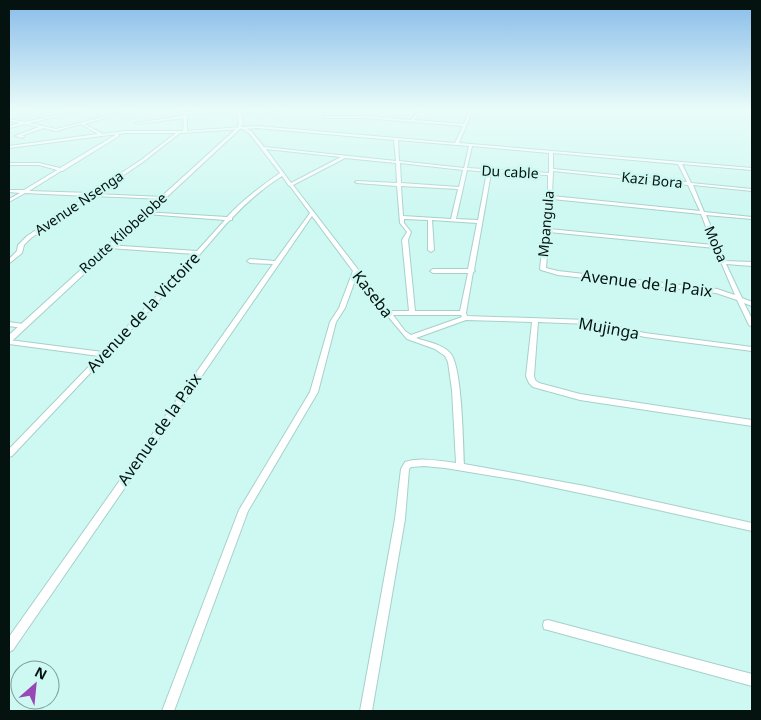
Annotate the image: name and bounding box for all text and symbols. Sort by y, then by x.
street label: Du cable [481,161,539,182]
street label: Avenue Nsenga [31,166,127,239]
street label: Kazi Bora [621,167,684,192]
street label: Route Kilobelobe [75,188,171,277]
street label: Mpangula [533,190,558,258]
street label: Moba [700,223,733,265]
street label: Avenue de la Victoire [81,247,205,377]
street label: Avenue de la Paix [580,264,714,302]
street label: Kaseba [348,266,398,322]
street label: Mujinga [577,312,641,344]
street label: Avenue de la Paix [112,368,206,489]
north arrow [10,660,60,710]
text: N [32,662,51,684]

